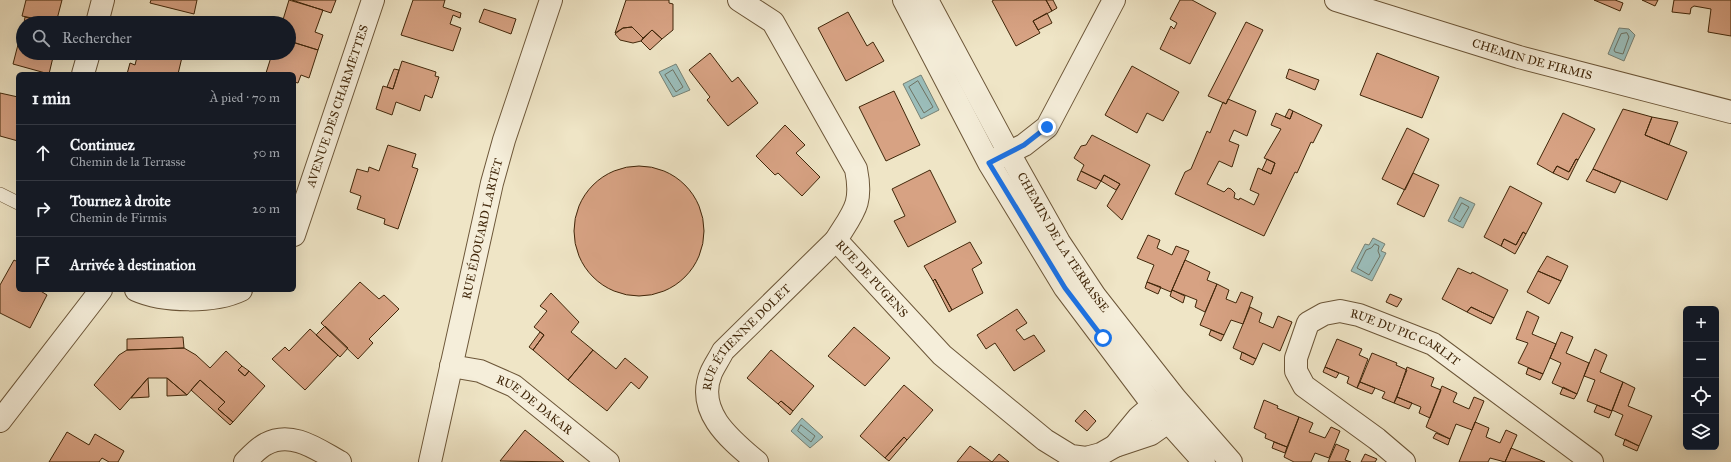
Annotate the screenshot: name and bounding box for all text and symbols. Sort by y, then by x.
search box [16,16,296,60]
street label: AVENUE DES CHARMETTES [303,23,371,190]
icon: search [30,27,52,49]
text: Rechercher [62,29,132,47]
street label: CHEMIN DE FIRMIS [1470,36,1594,83]
text: 1 min [32,88,71,109]
text: À pied · 70 m [210,90,280,106]
route end [1038,118,1056,136]
text: Continuez [70,136,135,154]
icon: ahead [32,142,54,164]
text: 50 m [253,145,280,161]
text: Chemin de la Terrasse [70,154,186,170]
street label: RUE ÉDOUARD LARTET [459,157,506,301]
street label: CHEMIN DE LA TERRASSE [1014,170,1112,315]
text: Tournez à droite [70,192,171,210]
icon: right [32,198,54,220]
text: 20 m [252,201,280,217]
text: Chemin de Firmis [70,210,167,226]
street label: RUE DE PUGENS [833,237,911,320]
icon: arrive [32,254,54,276]
text: Arrivée à destination [70,256,196,274]
street label: RUE ÉTIENNE DOLET [700,281,794,391]
street label: RUE DU PIC CARLIT [1349,306,1463,369]
map controls [1683,306,1719,450]
button: + [1683,306,1719,342]
route start [1094,329,1112,347]
button: − [1683,342,1719,378]
street label: RUE DE DAKAR [494,372,576,438]
button: locate [1683,378,1719,414]
button: layers [1683,414,1719,450]

